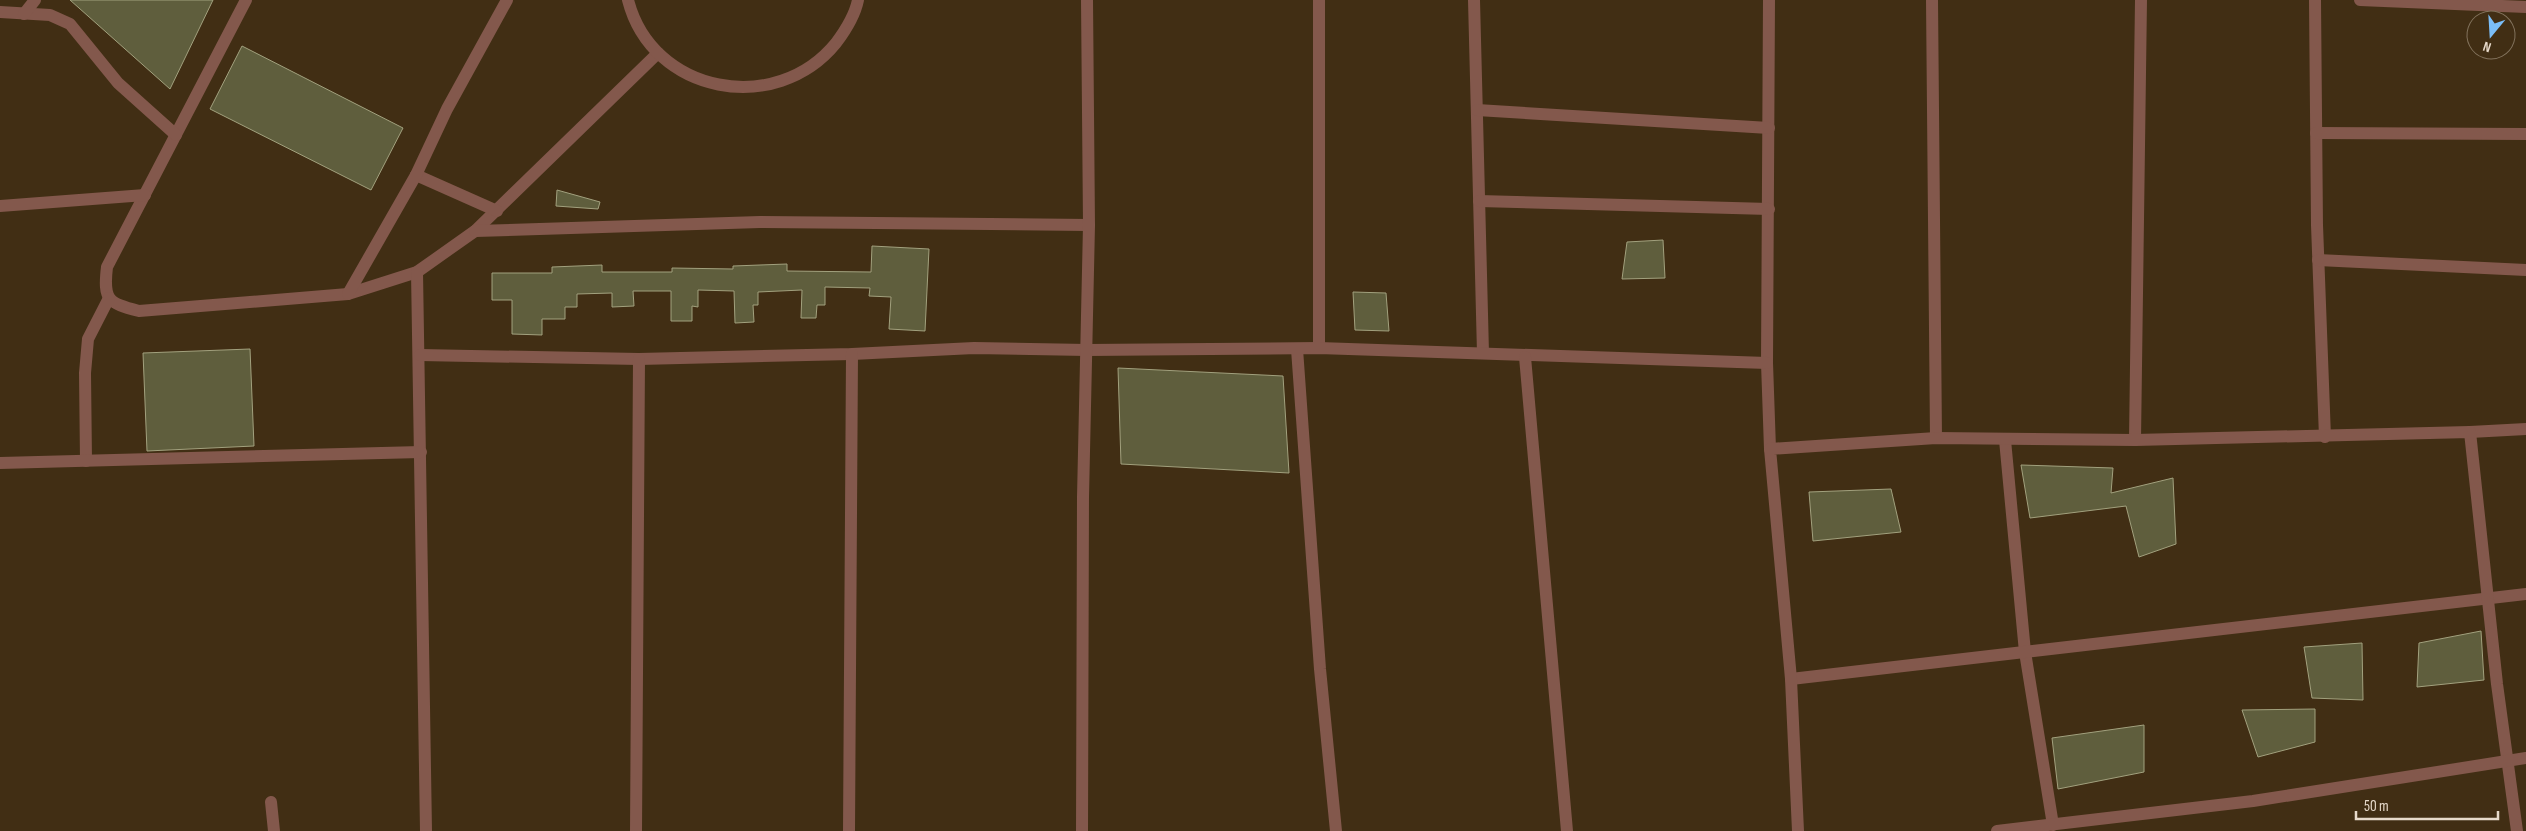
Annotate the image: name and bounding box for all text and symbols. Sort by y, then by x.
north arrow [2466,10,2516,60]
text: N [2481,38,2493,56]
scale bar [2356,788,2498,820]
text: 50 m [2364,797,2389,816]

